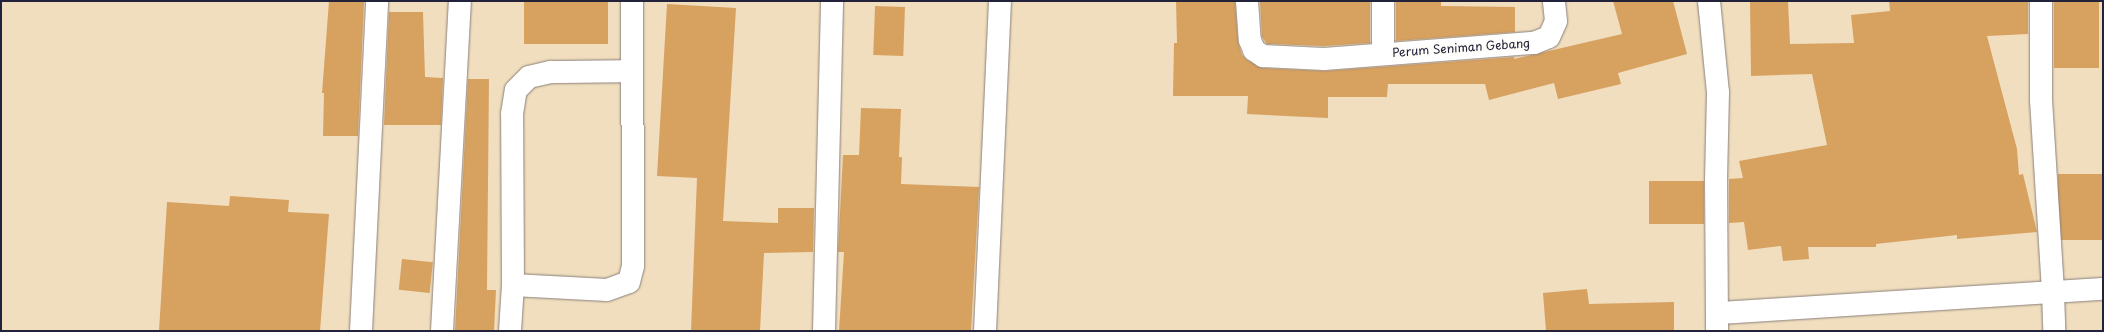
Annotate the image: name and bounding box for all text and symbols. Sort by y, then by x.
street label: Perum Seniman Gebang [1391,36,1531,60]

